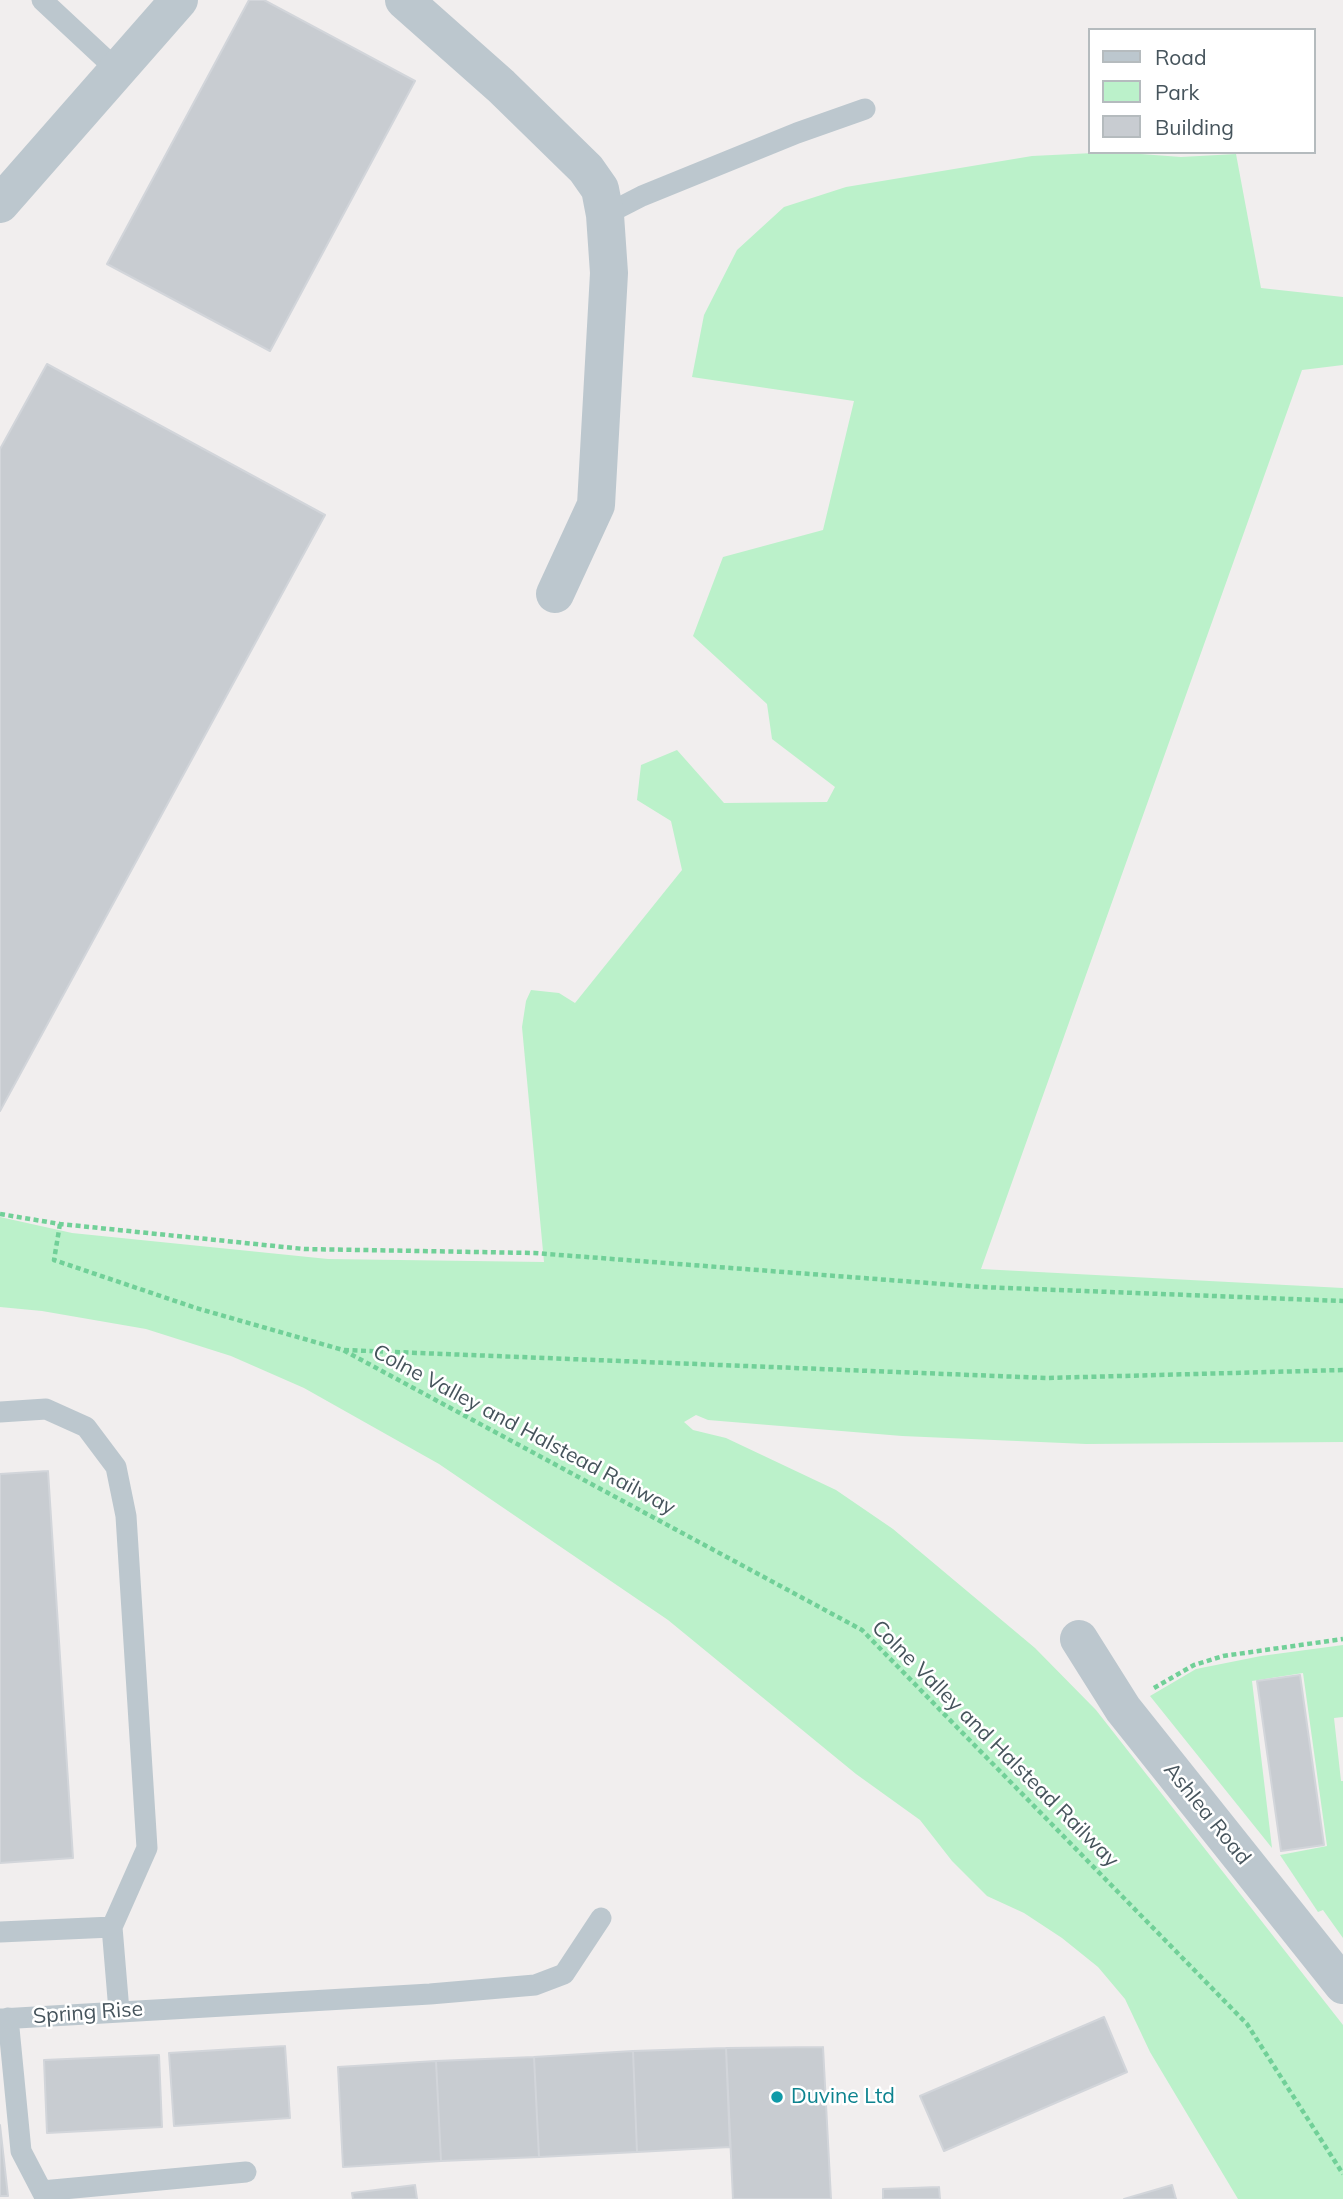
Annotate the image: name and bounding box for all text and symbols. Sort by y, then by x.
legend [1088,28,1315,154]
text: Road [1155,44,1206,70]
text: Park [1155,79,1199,105]
text: Building [1155,114,1234,140]
street label: Colne Valley and Halstead Railway [368,1339,680,1521]
street label: Colne Valley and Halstead Railway [866,1615,1124,1873]
street label: Ashlea Road [1158,1758,1256,1870]
street label: Spring Rise [32,1997,144,2029]
place label: Duvine Ltd [791,2084,895,2110]
marker: Duvine Ltd [769,2089,785,2105]

